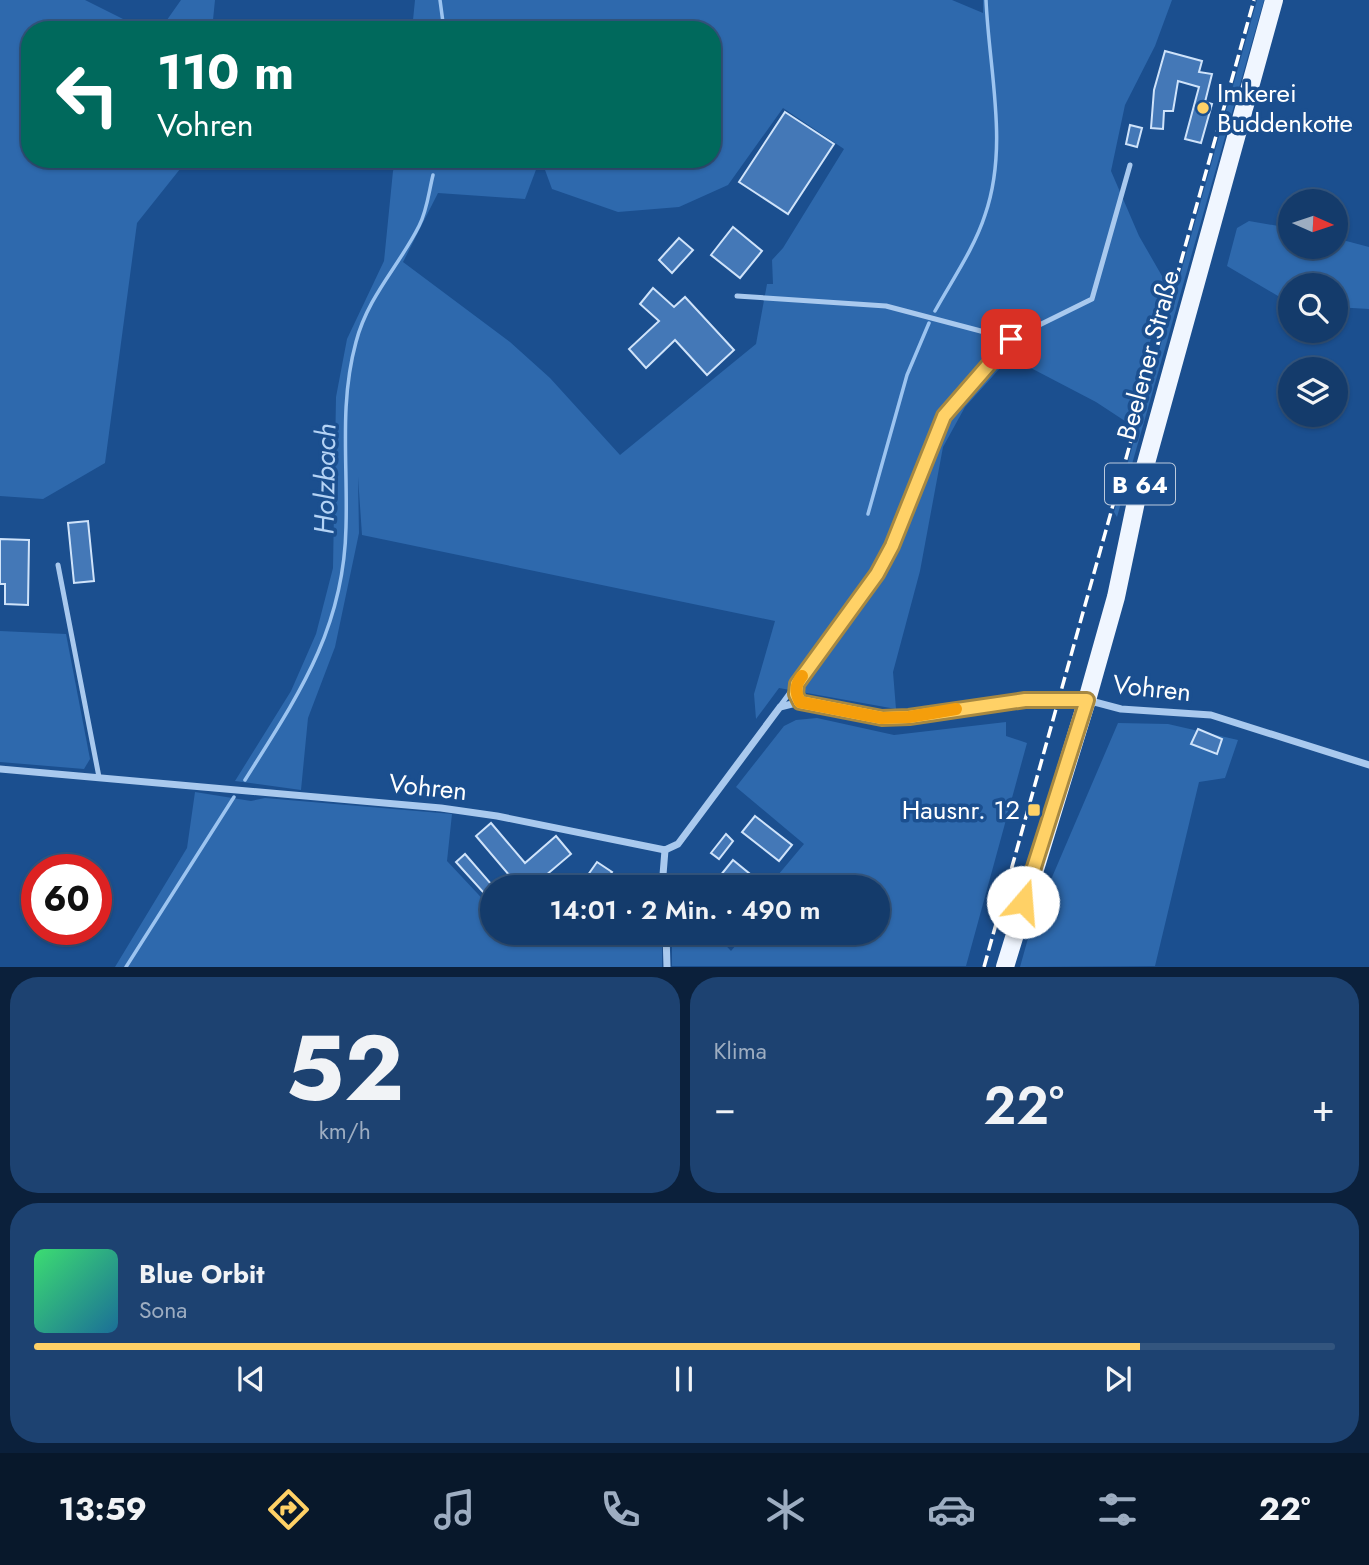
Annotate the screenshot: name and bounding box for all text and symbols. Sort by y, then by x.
text: 110 m [157,37,294,107]
icon: left [42,49,133,140]
place label: Imkerei Buddenkotte [1217,74,1353,142]
marker: Imkerei Buddenkotte [1195,100,1211,116]
text: Vohren [157,102,254,148]
north arrow [1278,189,1348,259]
map controls [1278,189,1348,427]
street label: Beelener Straße [1107,266,1189,444]
button: search [1278,273,1348,343]
pin [981,309,1041,369]
icon: arrive [992,320,1030,358]
button: layers [1278,357,1348,427]
water label: Holzbach [304,423,346,535]
road number: B 64 [1105,463,1175,504]
street label: Vohren [1111,665,1193,711]
street label: Vohren [387,764,469,810]
place label: Hausnr. 12 [902,791,1020,829]
marker: Hausnr. 12 [1026,802,1042,818]
speed limit sign: 60 [21,854,112,945]
position arrow [986,865,1060,939]
text: 14:01 · 2 Min. · 490 m [549,891,821,929]
text: 52 [286,1003,404,1134]
text: Klima [714,1034,767,1068]
text: 22° [983,1068,1064,1144]
text: − [714,1080,736,1135]
text: + [1312,1080,1335,1135]
text: km/h [319,1114,371,1148]
text: Blue Orbit [139,1255,264,1293]
text: Sona [139,1293,187,1327]
icon: previous [232,1360,270,1398]
icon: pause [665,1360,703,1398]
icon: next [1099,1360,1137,1398]
icon: directions [264,1485,313,1534]
icon: music [430,1485,479,1534]
icon: phone [596,1485,645,1534]
icon: climate [761,1485,810,1534]
icon: car [927,1485,976,1534]
icon: filters [1093,1485,1142,1534]
text: 13:59 [58,1486,147,1532]
text: 22° [1259,1486,1310,1532]

